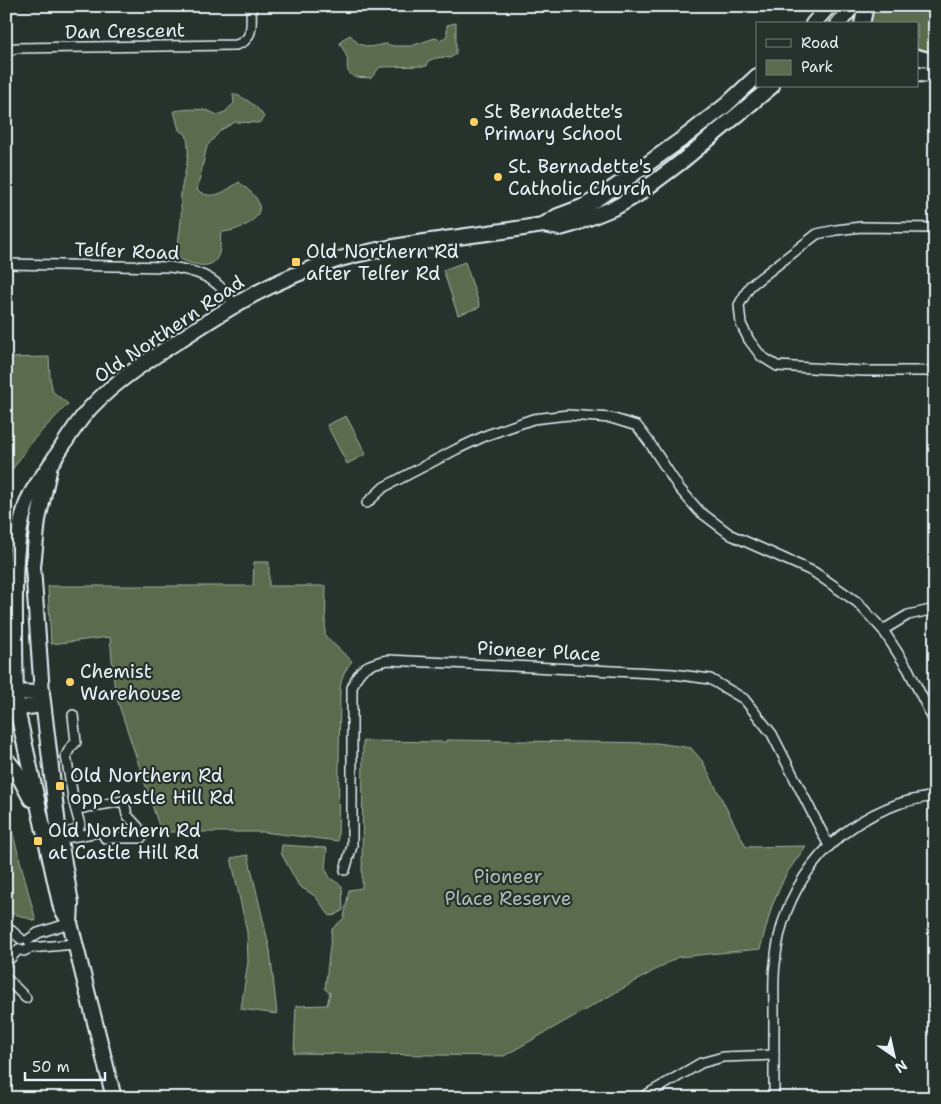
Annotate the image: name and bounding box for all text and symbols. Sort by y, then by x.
street label: Dan Crescent [65,17,185,45]
legend [756,22,918,88]
text: Road [801,33,839,53]
text: Park [801,57,833,77]
place label: St Bernadette's Primary School [484,99,623,146]
marker: St Bernadette's Primary School [468,116,480,128]
place label: St. Bernadette's Catholic Church [508,154,652,201]
marker: St. Bernadette's Catholic Church [492,171,504,183]
street label: Telfer Road [74,237,180,265]
place label: Old Northern Rd after Telfer Rd [306,239,459,286]
marker: Old Northern Rd after Telfer Rd [290,256,302,268]
street label: Old Northern Road [89,269,249,389]
street label: Pioneer Place [476,635,602,667]
place label: Chemist Warehouse [80,659,181,706]
marker: Chemist Warehouse [64,676,76,688]
place label: Old Northern Rd opp Castle Hill Rd [70,763,234,810]
marker: Old Northern Rd opp Castle Hill Rd [54,780,66,792]
place label: Old Northern Rd at Castle Hill Rd [48,818,201,865]
marker: Old Northern Rd at Castle Hill Rd [32,835,44,847]
park label: Pioneer Place Reserve [444,864,572,911]
north arrow [868,1032,918,1082]
scale bar [25,1049,105,1081]
text: N [892,1056,911,1077]
text: 50 m [32,1057,70,1077]

